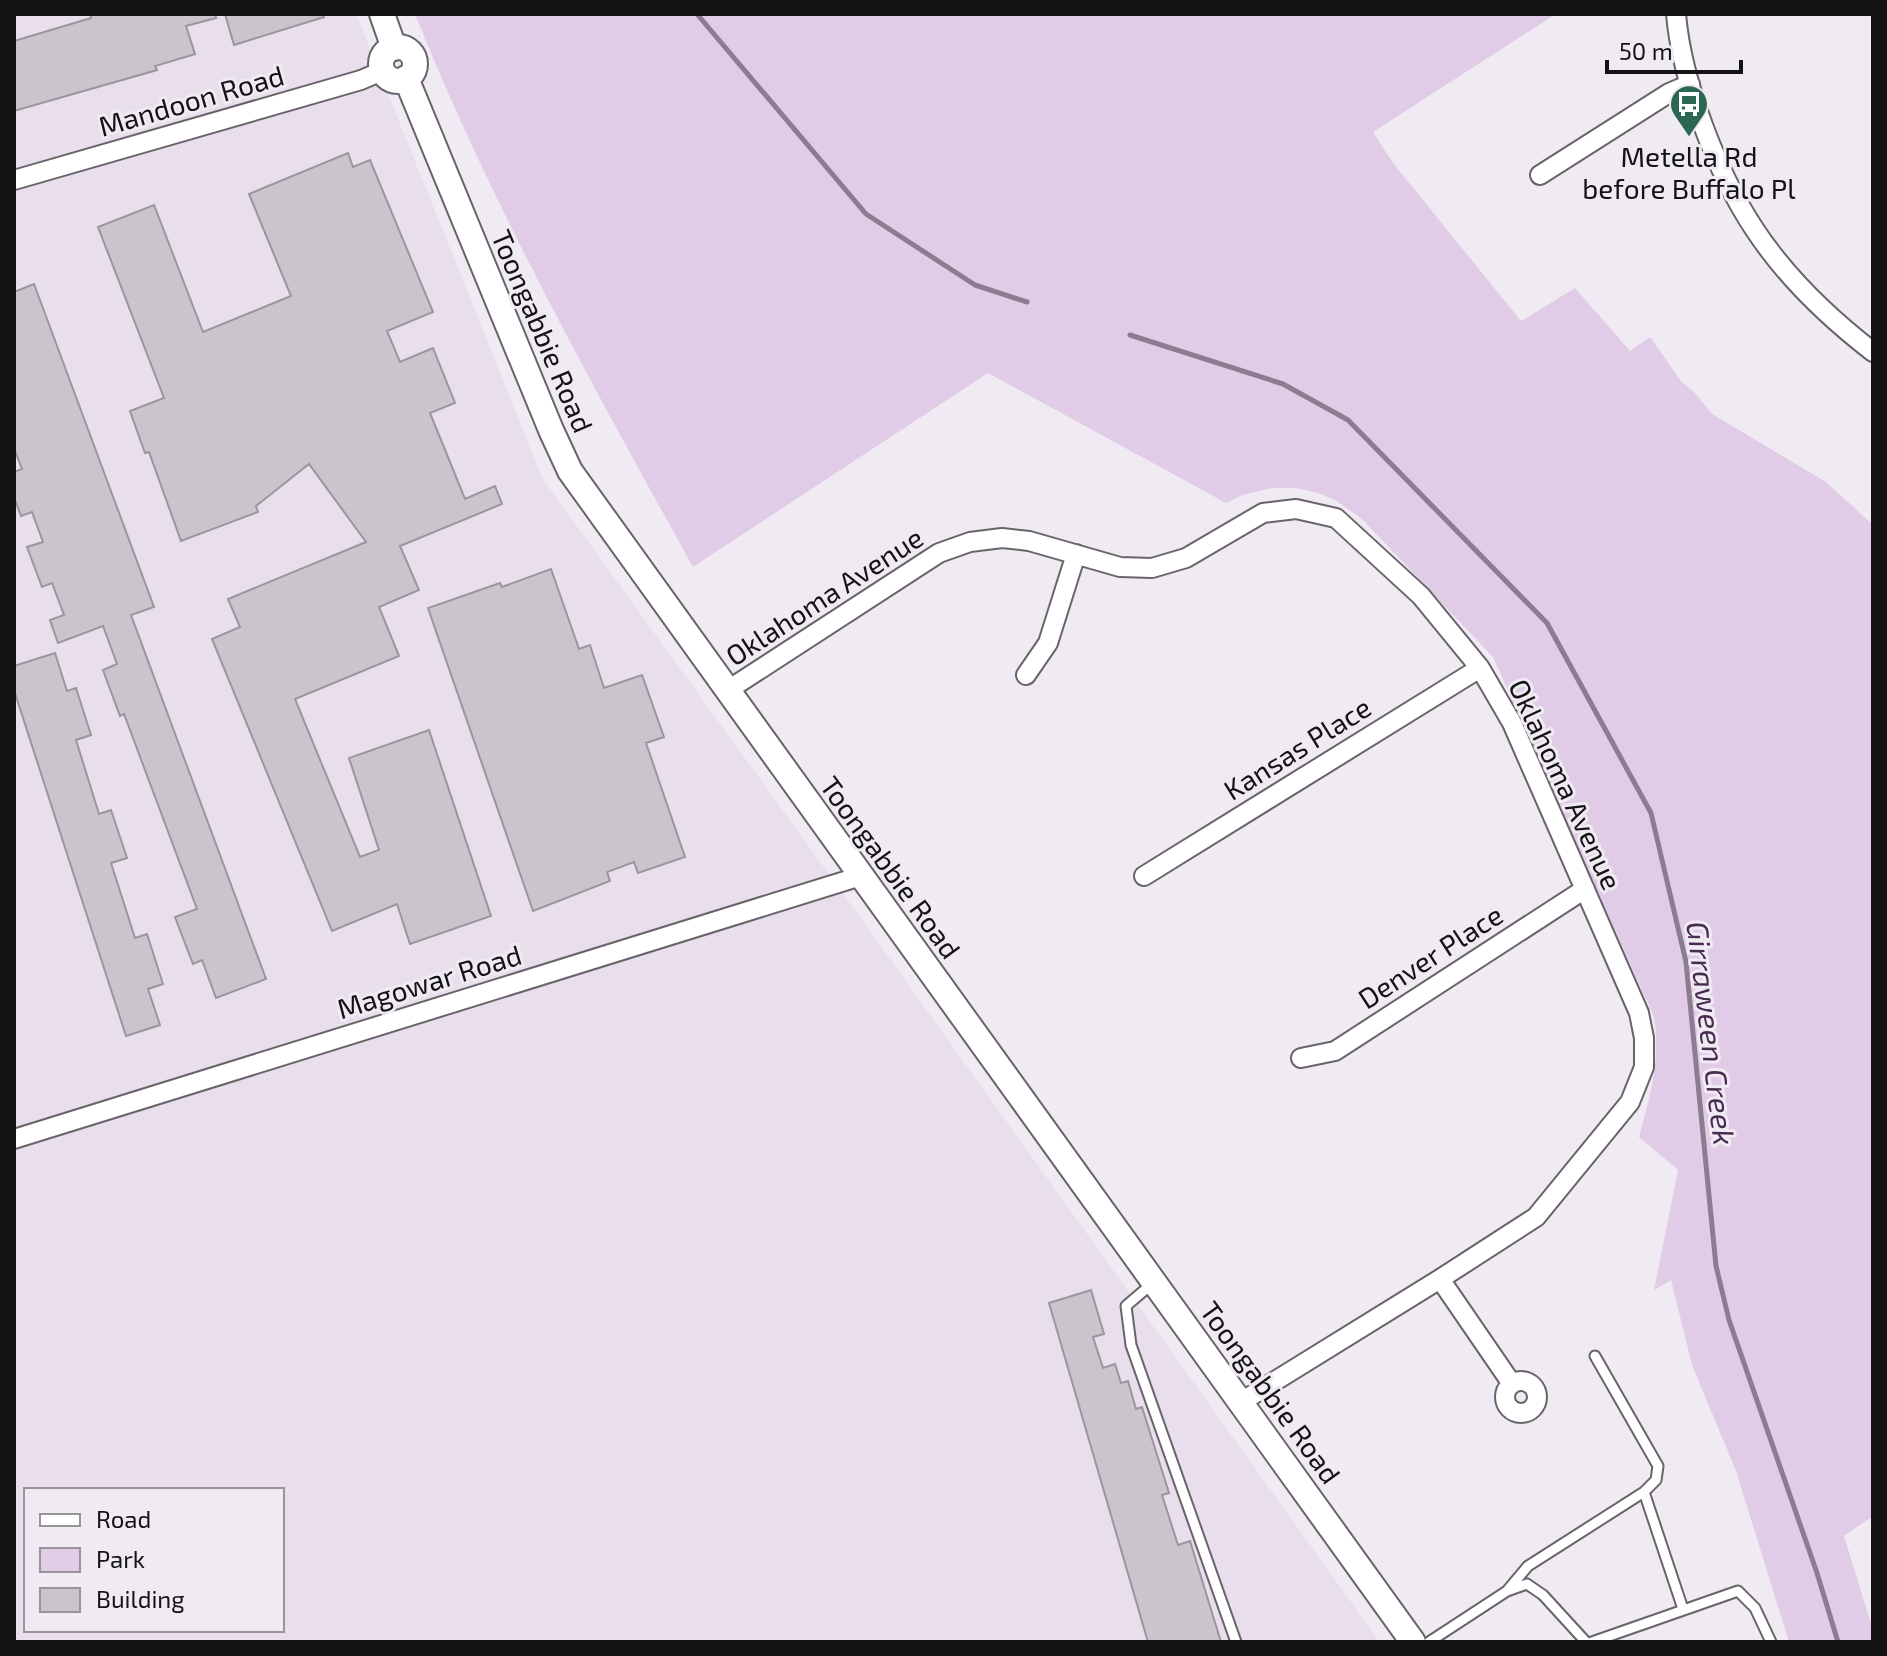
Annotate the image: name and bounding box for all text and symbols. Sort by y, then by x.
scale bar [1607,24,1741,74]
text: 50 m [1619,36,1673,65]
street label: Mandoon Road [94,57,288,143]
bus stop icon: Metella Rd before Buffalo Pl [1668,83,1710,138]
place label: Metella Rd before Buffalo Pl [1582,139,1796,205]
street label: Toongabbie Road [485,225,601,437]
street label: Oklahoma Avenue [719,520,929,672]
street label: Oklahoma Avenue [1502,673,1630,895]
street label: Kansas Place [1217,689,1377,807]
street label: Toongabbie Road [814,769,968,965]
street label: Denver Place [1351,897,1509,1015]
water label: Girraween Creek [1680,919,1744,1147]
street label: Magowar Road [333,937,525,1025]
street label: Toongabbie Road [1194,1294,1348,1490]
legend [24,1488,284,1632]
text: Road [96,1504,151,1533]
text: Park [96,1544,145,1573]
text: Building [96,1584,185,1613]

